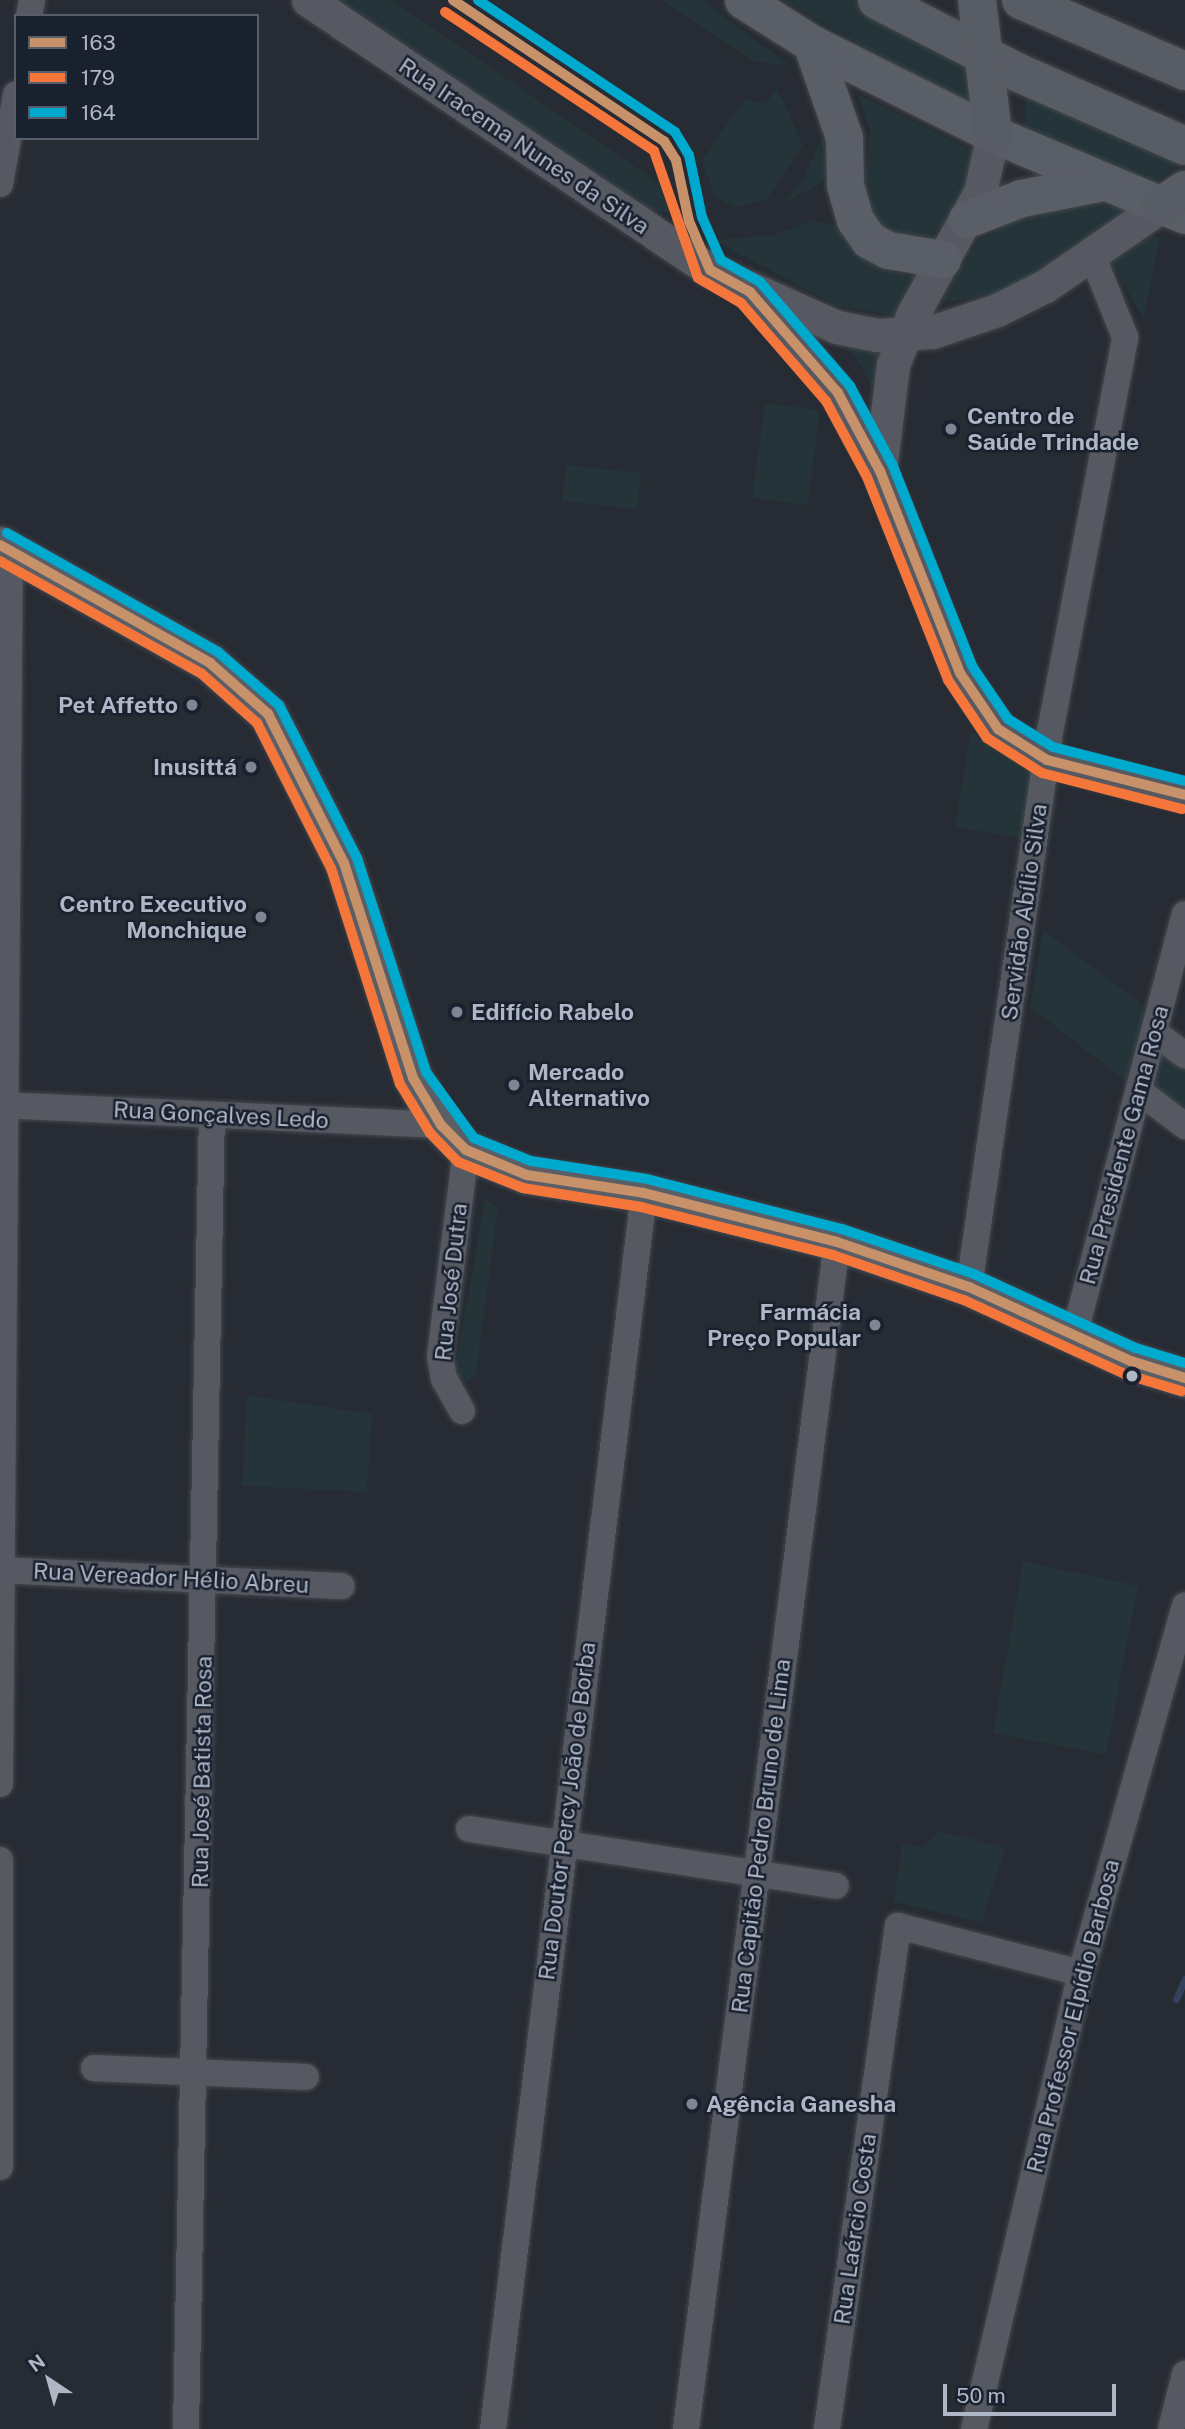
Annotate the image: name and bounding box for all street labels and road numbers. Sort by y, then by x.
street label: Rua Iracema Nunes da Silva [393,52,655,240]
street label: Servidão Abílio Silva [995,802,1053,1022]
street label: Rua Presidente Gama Rosa [1073,1002,1175,1288]
street label: Rua Gonçalves Ledo [112,1096,330,1134]
street label: Rua José Dutra [429,1202,473,1362]
street label: Rua Vereador Hélio Abreu [32,1557,310,1599]
street label: Rua Doutor Percy João de Borba [533,1640,601,1982]
street label: Rua José Batista Rosa [186,1656,218,1888]
street label: Rua Capitão Pedro Bruno de Lima [726,1657,796,2015]
street label: Rua Professor Elpídio Barbosa [1021,1856,1125,2176]
street label: Rua Laércio Costa [828,2132,882,2326]

